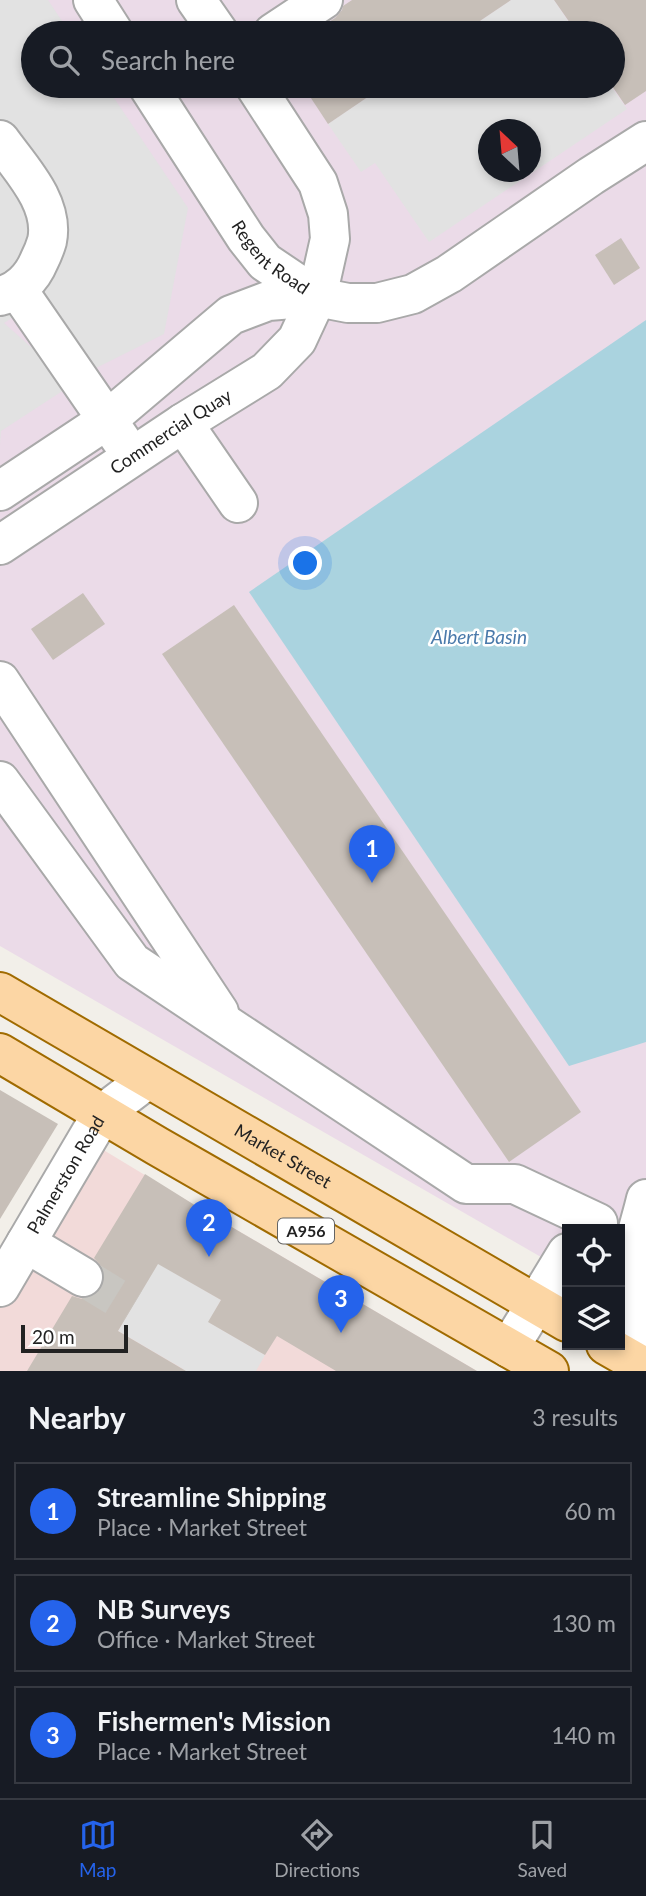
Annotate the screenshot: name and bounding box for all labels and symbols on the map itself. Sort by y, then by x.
north arrow [478,119,541,182]
street label: Regent Road [227,216,314,298]
street label: Commercial Quay [105,383,236,479]
your location [288,546,322,580]
water label: Albert Basin [430,625,527,648]
pin: 1 [349,825,395,883]
street label: Palmerston Road [22,1111,109,1238]
street label: Market Street [231,1119,336,1193]
pin: 2 [186,1199,232,1257]
road number: A956 [278,1218,334,1244]
pin: 3 [318,1275,364,1333]
scale bar [21,1322,128,1354]

